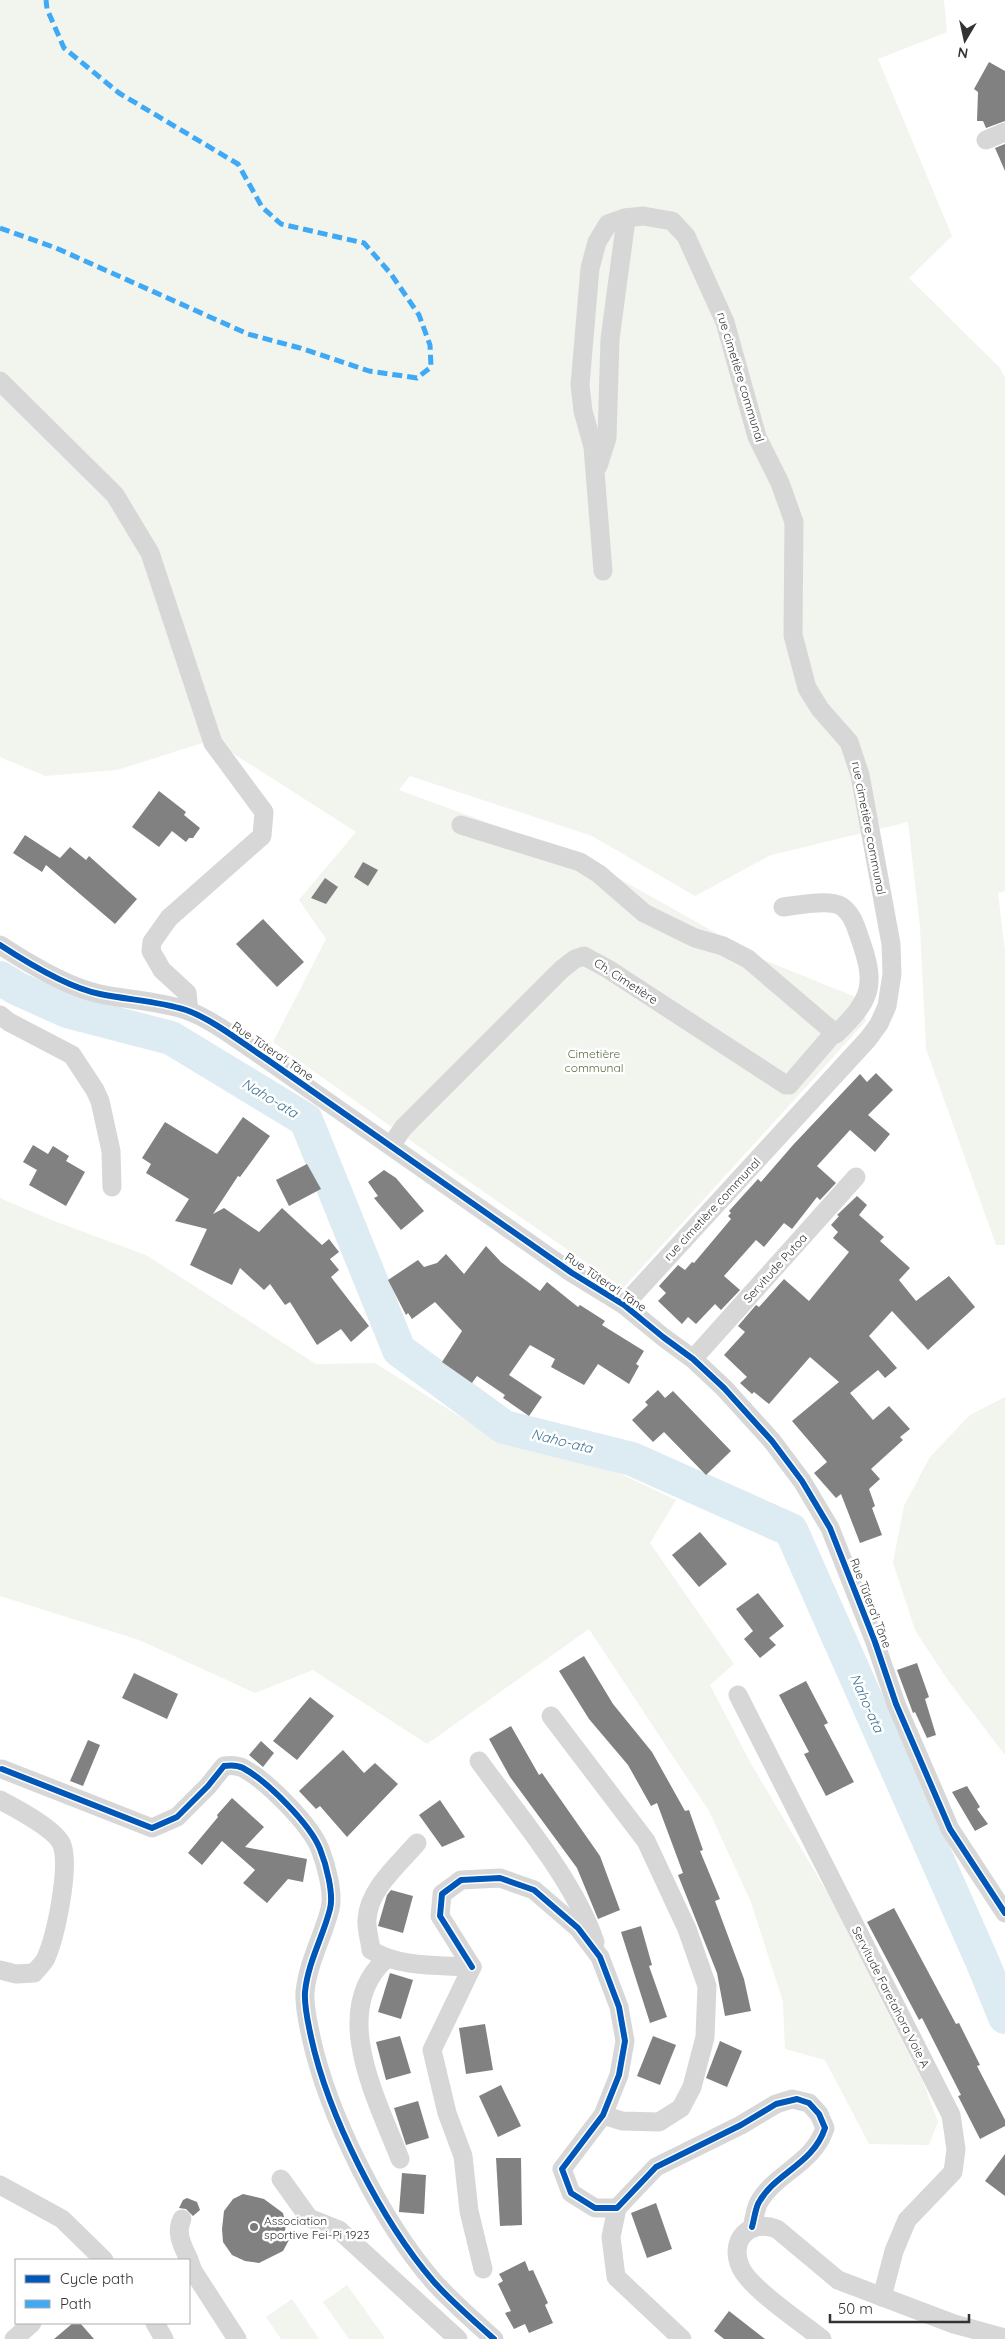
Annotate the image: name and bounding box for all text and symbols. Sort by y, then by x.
north arrow [940,15,990,65]
text: N [956,43,969,63]
street label: rue cimetière communal [714,310,768,444]
street label: rue cimetière communal [849,760,889,896]
street label: Ch. Cimetière [591,955,661,1007]
street label: Rue Tūtera'i Tāne [229,1018,317,1084]
park label: Cimetière communal [564,1046,624,1075]
water label: Naho-ata [239,1074,303,1123]
street label: rue cimetière communal [660,1155,764,1263]
street label: Servitude Putoa [740,1230,810,1306]
street label: Rue Tūtera'i Tāne [562,1249,650,1315]
water label: Naho-ata [530,1425,596,1458]
street label: Rue Tūtera'i Tāne [847,1556,895,1650]
water label: Naho-ata [846,1671,888,1736]
street label: Servitude Faretahora Voie A [849,1924,933,2070]
place label: Association sportive Fei-Pi 1923 [264,2213,369,2242]
marker: Association sportive Fei-Pi 1923 [248,2221,260,2233]
legend [15,2259,190,2324]
text: Cycle path [60,2269,134,2288]
scale bar [830,2292,969,2324]
text: Path [60,2294,92,2313]
text: 50 m [838,2299,873,2318]

